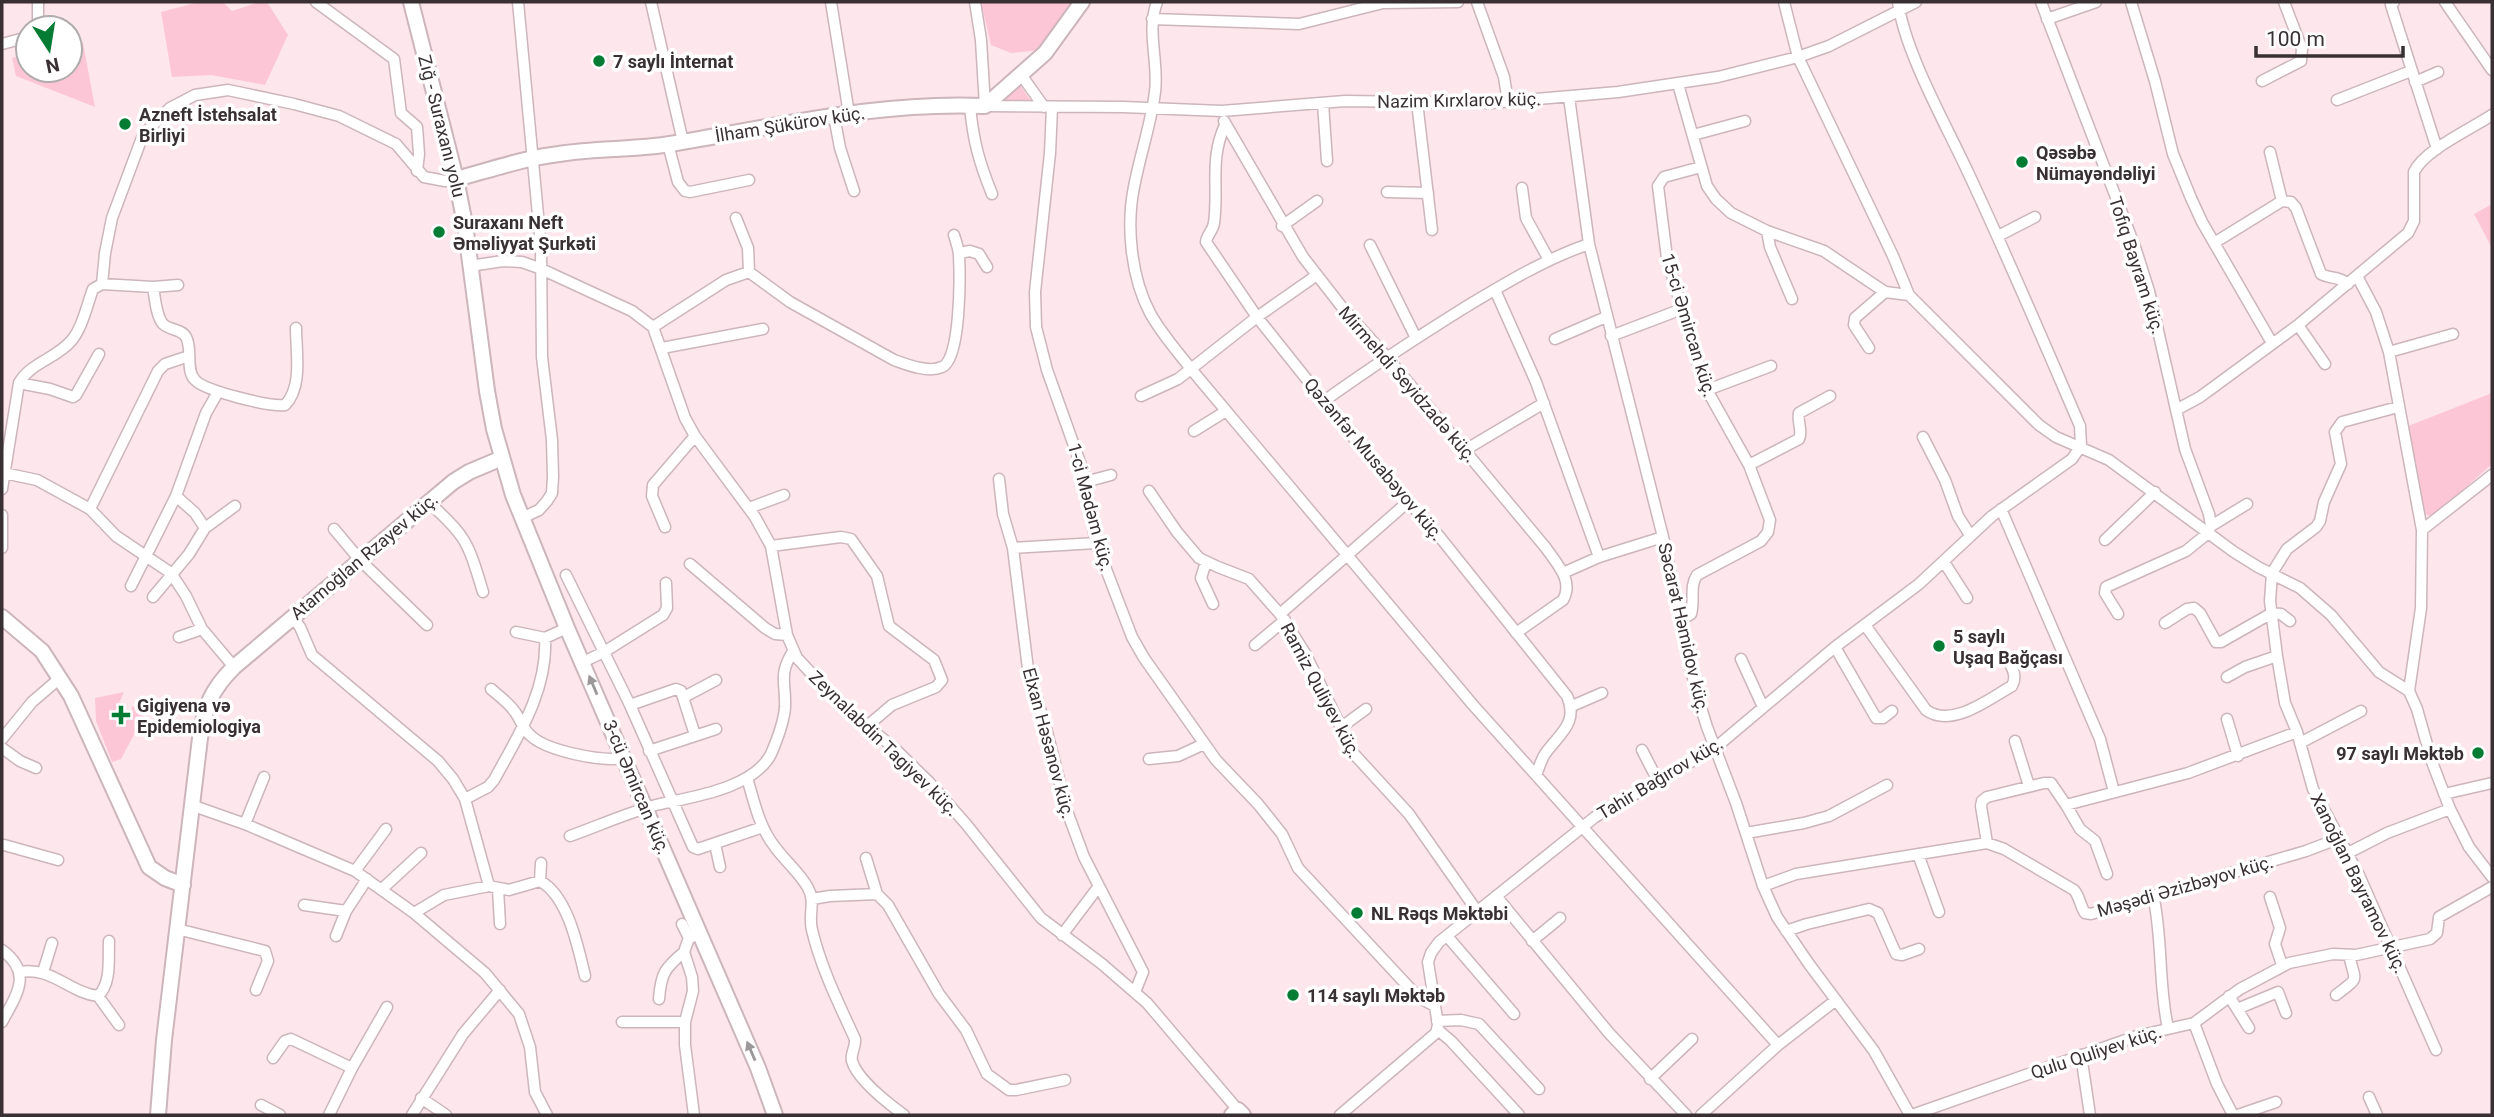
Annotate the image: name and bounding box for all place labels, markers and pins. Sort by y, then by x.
place label: 7 saylı İnternat [613,51,733,72]
marker: 7 saylı İnternat [591,53,607,69]
place label: Azneft İstehsalat Birliyi [139,104,277,146]
marker: Azneft İstehsalat Birliyi [117,116,133,132]
place label: Qəsəbə Nümayəndəliyi [2036,142,2156,184]
marker: Qəsəbə Nümayəndəliyi [2014,154,2030,170]
place label: Suraxanı Neft Əməliyyat Şurkəti [453,212,596,254]
marker: Suraxanı Neft Əməliyyat Şurkəti [431,224,447,240]
place label: 5 saylı Uşaq Bağçası [1953,626,2063,668]
marker: 5 saylı Uşaq Bağçası [1931,638,1947,654]
place label: Gigiyena və Epidemiologiya [137,695,261,737]
marker: Gigiyena və Epidemiologiya [111,705,131,725]
place label: 97 saylı Məktəb [2336,743,2464,764]
marker: 97 saylı Məktəb [2470,745,2486,761]
place label: NL Rəqs Məktəbi [1371,903,1508,924]
marker: NL Rəqs Məktəbi [1349,905,1365,921]
place label: 114 saylı Məktəb [1307,985,1445,1006]
marker: 114 saylı Məktəb [1285,987,1301,1003]

